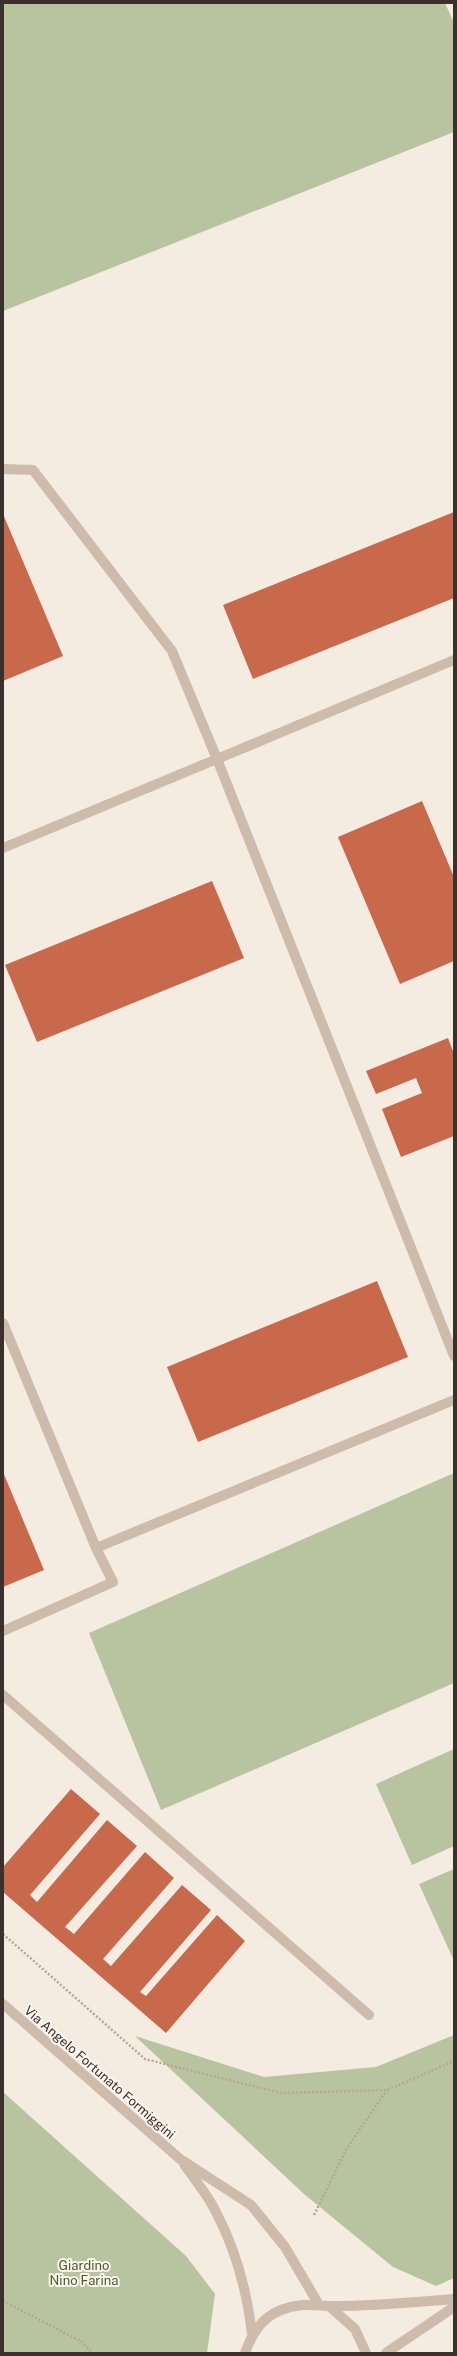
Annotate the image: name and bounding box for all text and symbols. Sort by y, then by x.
street label: Via Angelo Fortunato Formiggini [21,2003,178,2142]
park label: Giardino Nino Farina [50,2258,118,2288]

